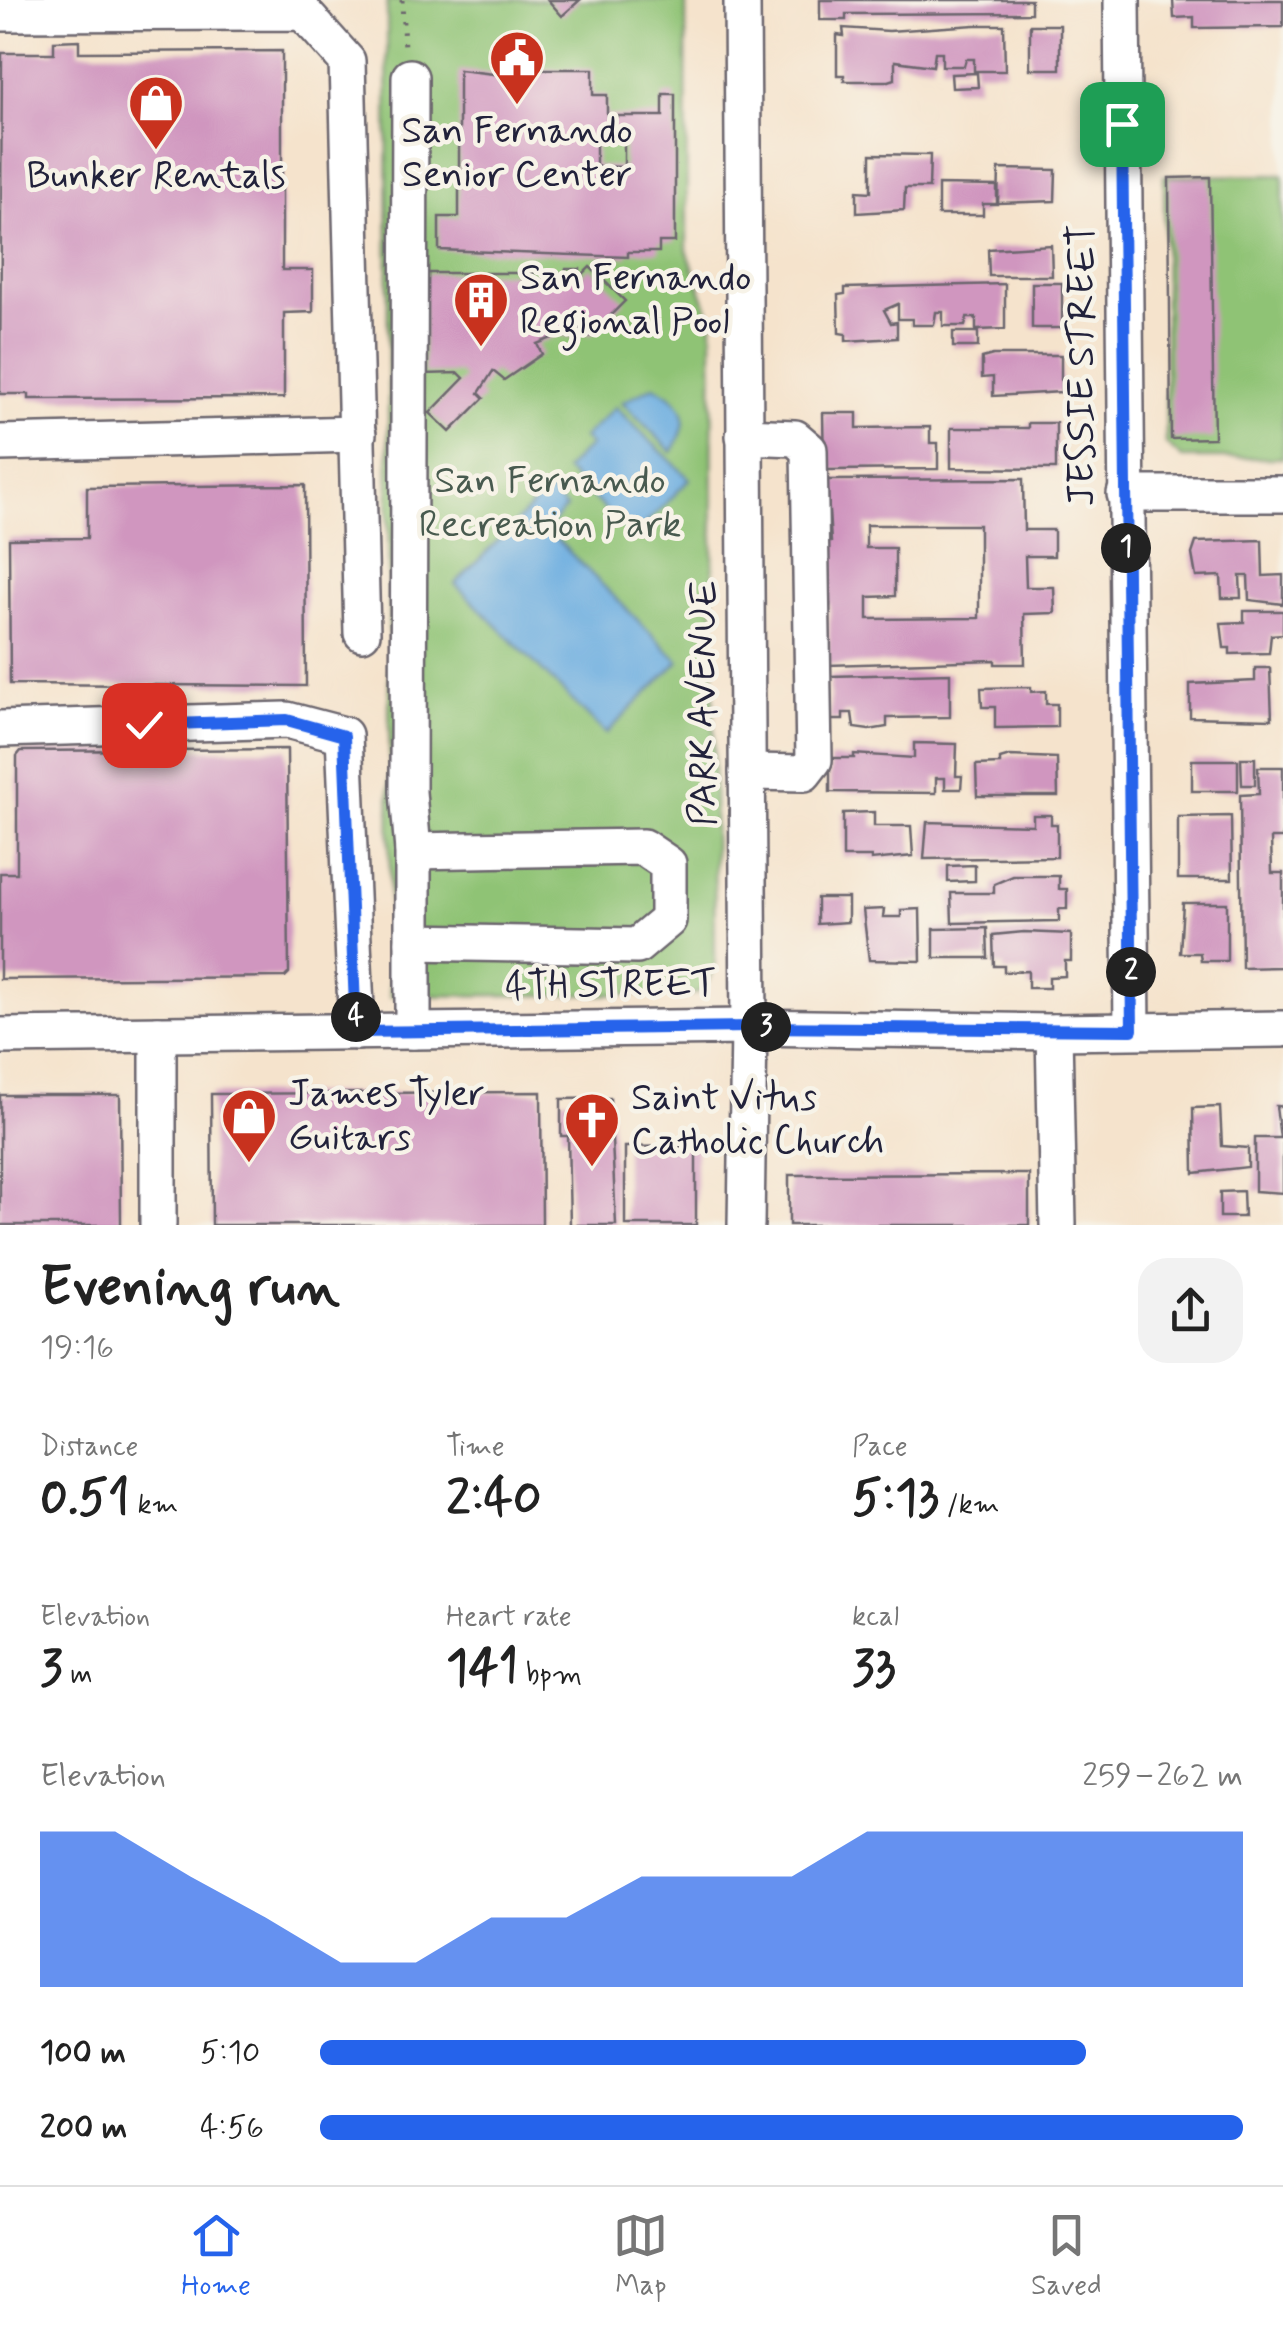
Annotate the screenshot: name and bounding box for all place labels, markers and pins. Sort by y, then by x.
public building icon: San Fernando Senior Center [487,28,547,107]
shop icon: Bunker Rentals [126,73,186,152]
pin [1080,82,1165,167]
place label: San Fernando Senior Center [401,107,633,200]
place label: Bunker Rentals [27,152,285,201]
place label: San Fernando Regional Pool [520,254,752,351]
building icon: San Fernando Regional Pool [451,270,511,349]
pin: 1 [1101,523,1151,573]
pin [102,683,187,768]
pin: 2 [1106,947,1156,997]
pin: 4 [331,992,381,1042]
pin: 3 [741,1002,791,1052]
place label: James Tyler Guitars [288,1070,485,1163]
place label: Saint Vitus Catholic Church [631,1074,884,1167]
shop icon: James Tyler Guitars [219,1086,279,1165]
church icon: Saint Vitus Catholic Church [562,1090,622,1169]

